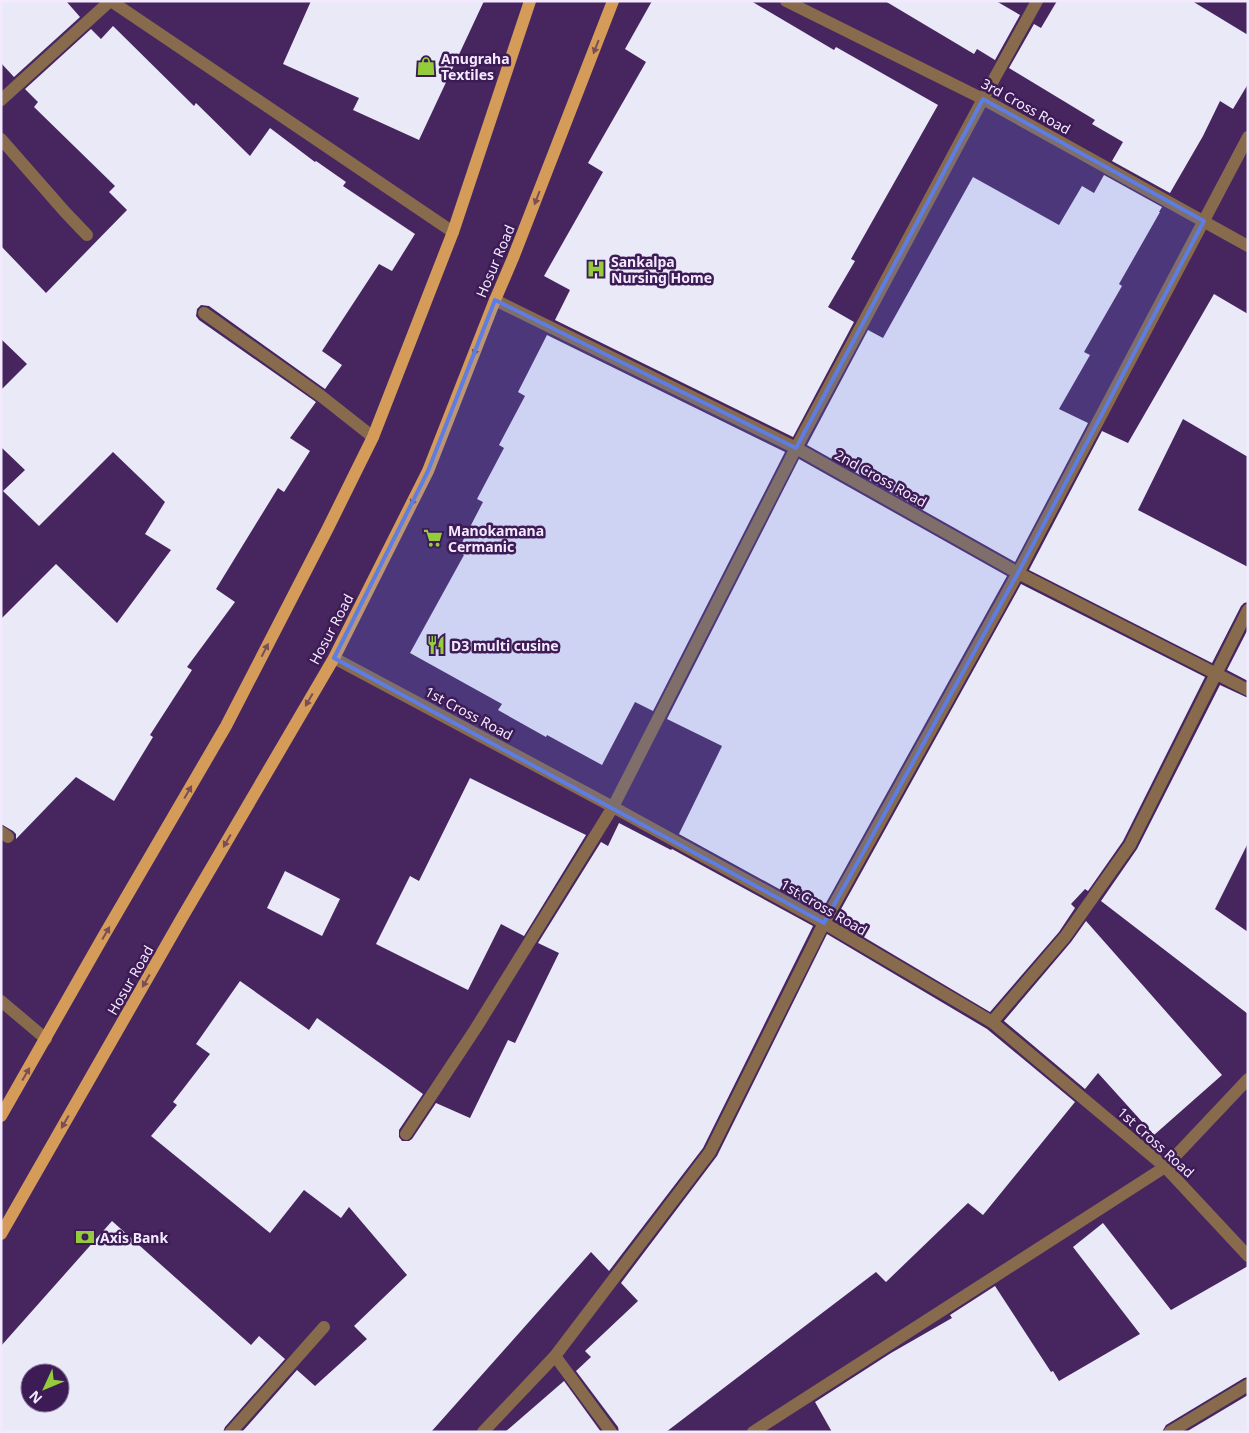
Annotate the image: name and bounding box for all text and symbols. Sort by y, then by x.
one-way arrow [591,40,599,54]
place label: Anugraha Textiles [441,49,510,84]
shop icon: Anugraha Textiles [415,55,437,77]
street label: 3rd Cross Road [978,74,1074,138]
one-way arrow [533,191,541,206]
street label: Hosur Road [471,222,519,300]
place label: Sankalpa Nursing Home [611,252,712,287]
hospital icon: Sankalpa Nursing Home [585,258,607,280]
one-way arrow [472,342,480,357]
street label: 2nd Cross Road [832,445,930,511]
one-way arrow [410,492,418,506]
place label: Manokamana Cermanic [448,521,544,556]
supermarket icon: Manokamana Cermanic [422,527,444,549]
street label: Hosur Road [304,590,358,668]
restaurant icon: D3 multi cusine [425,634,447,656]
place label: D3 multi cusine [451,636,559,655]
one-way arrow [261,642,269,657]
street label: 1st Cross Road [422,682,516,744]
one-way arrow [305,694,314,707]
one-way arrow [183,786,192,799]
one-way arrow [223,834,232,847]
street label: 1st Cross Road [777,875,871,939]
one-way arrow [101,926,110,939]
street label: Hosur Road [102,942,158,1018]
one-way arrow [142,974,150,989]
one-way arrow [21,1067,30,1080]
street label: 1st Cross Road [1114,1103,1198,1181]
one-way arrow [61,1116,70,1129]
bank icon: Axis Bank [74,1226,96,1248]
place label: Axis Bank [100,1228,168,1247]
north arrow [20,1363,70,1413]
text: N [24,1387,46,1408]

